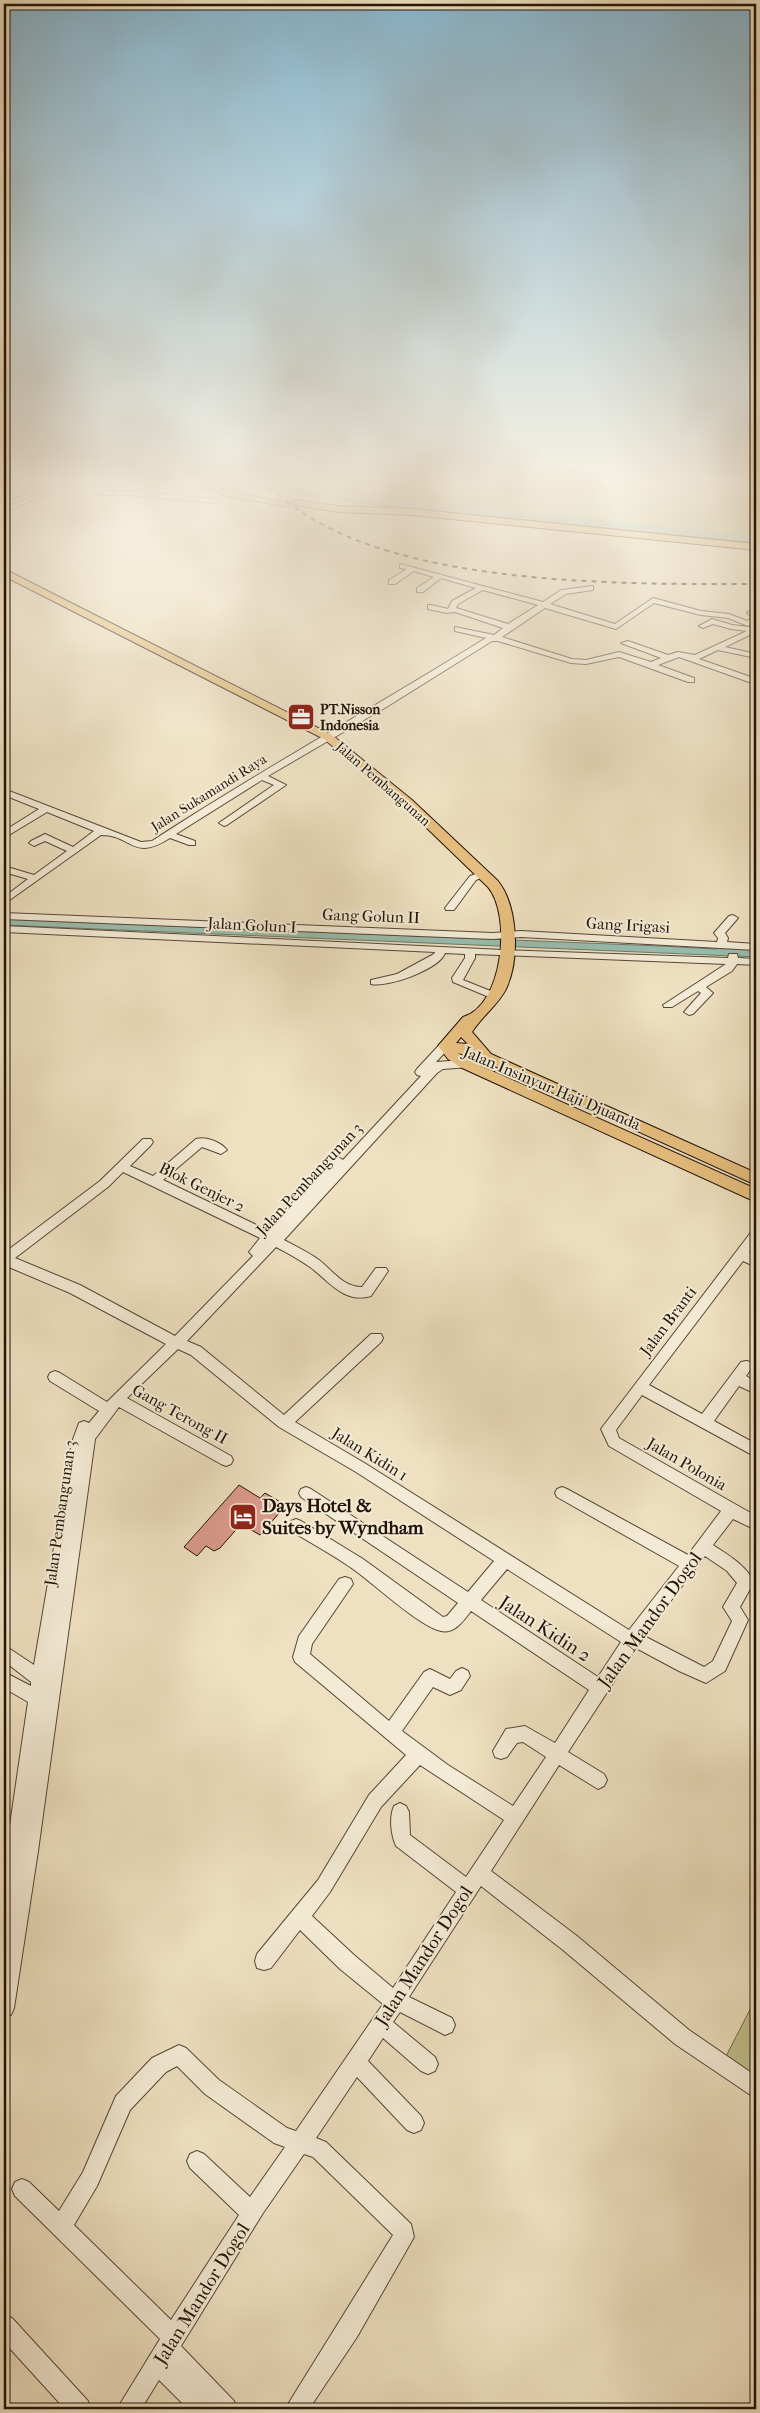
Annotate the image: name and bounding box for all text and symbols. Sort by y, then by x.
place label: PT.Nisson Indonesia [320,701,381,734]
office icon: PT.Nisson Indonesia [286,702,316,732]
street label: Jalan Pembangunan [331,738,434,830]
street label: Jalan Sukamandi Raya [147,750,270,836]
street label: Gang Golun II [322,905,420,927]
street label: Jalan Golun I [205,913,297,937]
street label: Gang Irigasi [585,913,671,937]
street label: Jalan Insinyur Haji Djuanda [459,1041,644,1134]
street label: Jalan Pembangunan 3 [251,1119,366,1241]
street label: Blok Genjer 2 [156,1158,248,1216]
street label: Jalan Branti [635,1282,700,1361]
street label: Gang Terong II [129,1380,231,1448]
street label: Jalan Kidin 1 [327,1422,411,1485]
street label: Jalan Polonia [642,1433,731,1495]
street label: Jalan Pembangunan 3 [40,1439,80,1589]
place label: Days Hotel & Suites by Wyndham [262,1495,424,1539]
hotel icon: Days Hotel & Suites by Wyndham [228,1502,258,1532]
street label: Jalan Mandor Dogol [592,1548,707,1694]
street label: Jalan Kidin 2 [493,1590,595,1667]
street label: Jalan Mandor Dogol [369,1882,478,2032]
street label: Jalan Mandor Dogol [148,2219,254,2371]

